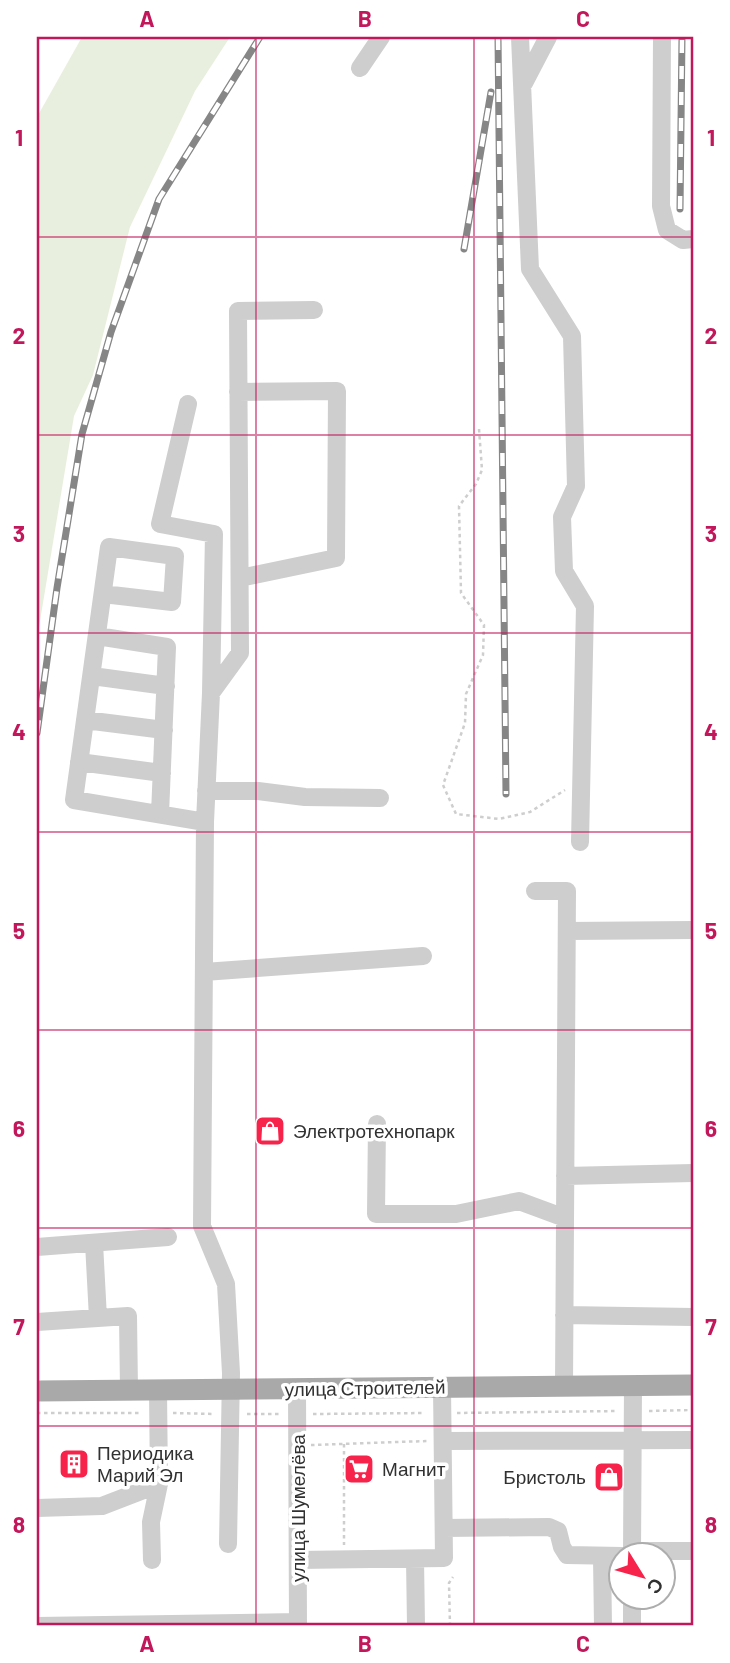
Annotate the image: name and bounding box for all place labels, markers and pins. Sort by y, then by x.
shop icon: Электротехнопарк [253,1114,287,1148]
place label: Электротехнопарк [293,1119,455,1142]
place label: Периодика Марий Эл [97,1441,194,1486]
building icon: Периодика Марий Эл [57,1447,91,1481]
supermarket icon: Магнит [342,1452,376,1486]
place label: Магнит [382,1457,446,1480]
shop icon: Бристоль [592,1460,626,1494]
place label: Бристоль [503,1465,586,1488]

